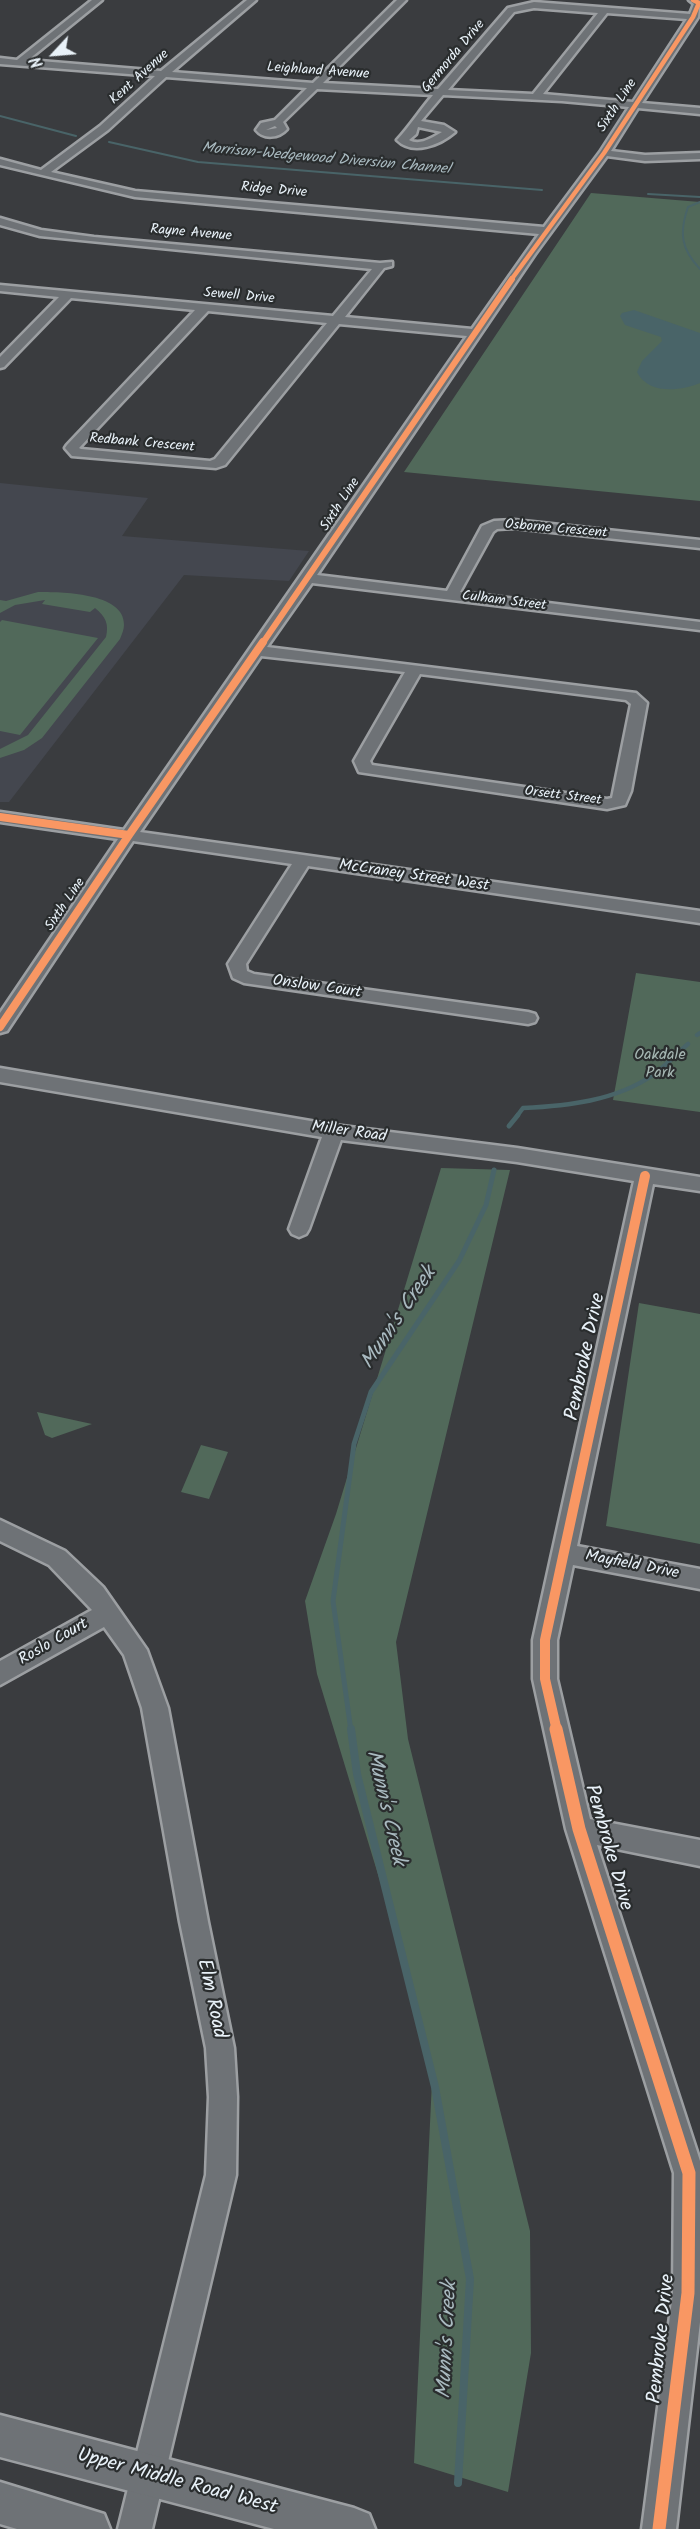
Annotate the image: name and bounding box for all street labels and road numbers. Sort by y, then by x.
street label: Germorda Drive [419,17,489,97]
street label: Kent Avenue [107,47,173,109]
street label: Leighland Avenue [266,60,370,84]
street label: Sixth Line [595,76,641,136]
street label: Ridge Drive [240,180,308,202]
street label: Rayne Avenue [149,222,233,246]
street label: Sewell Drive [203,286,275,308]
street label: Redbank Crescent [89,431,195,457]
street label: Sixth Line [318,475,364,535]
street label: Osborne Crescent [504,517,608,543]
street label: Culham Street [461,588,547,616]
street label: Orsett Street [524,784,602,810]
street label: McCraney Street West [338,857,490,897]
street label: Sixth Line [42,875,90,935]
street label: Onslow Court [271,972,363,1004]
street label: Miller Road [310,1118,388,1148]
street label: Pembroke Drive [562,1291,612,1423]
street label: Mayfield Drive [584,1548,680,1584]
street label: Roslo Court [16,1615,92,1671]
street label: Pembroke Drive [578,1782,636,1914]
street label: Elm Road [190,1957,230,2041]
street label: Pembroke Drive [644,2273,682,2405]
street label: Upper Middle Road West [74,2445,280,2521]

